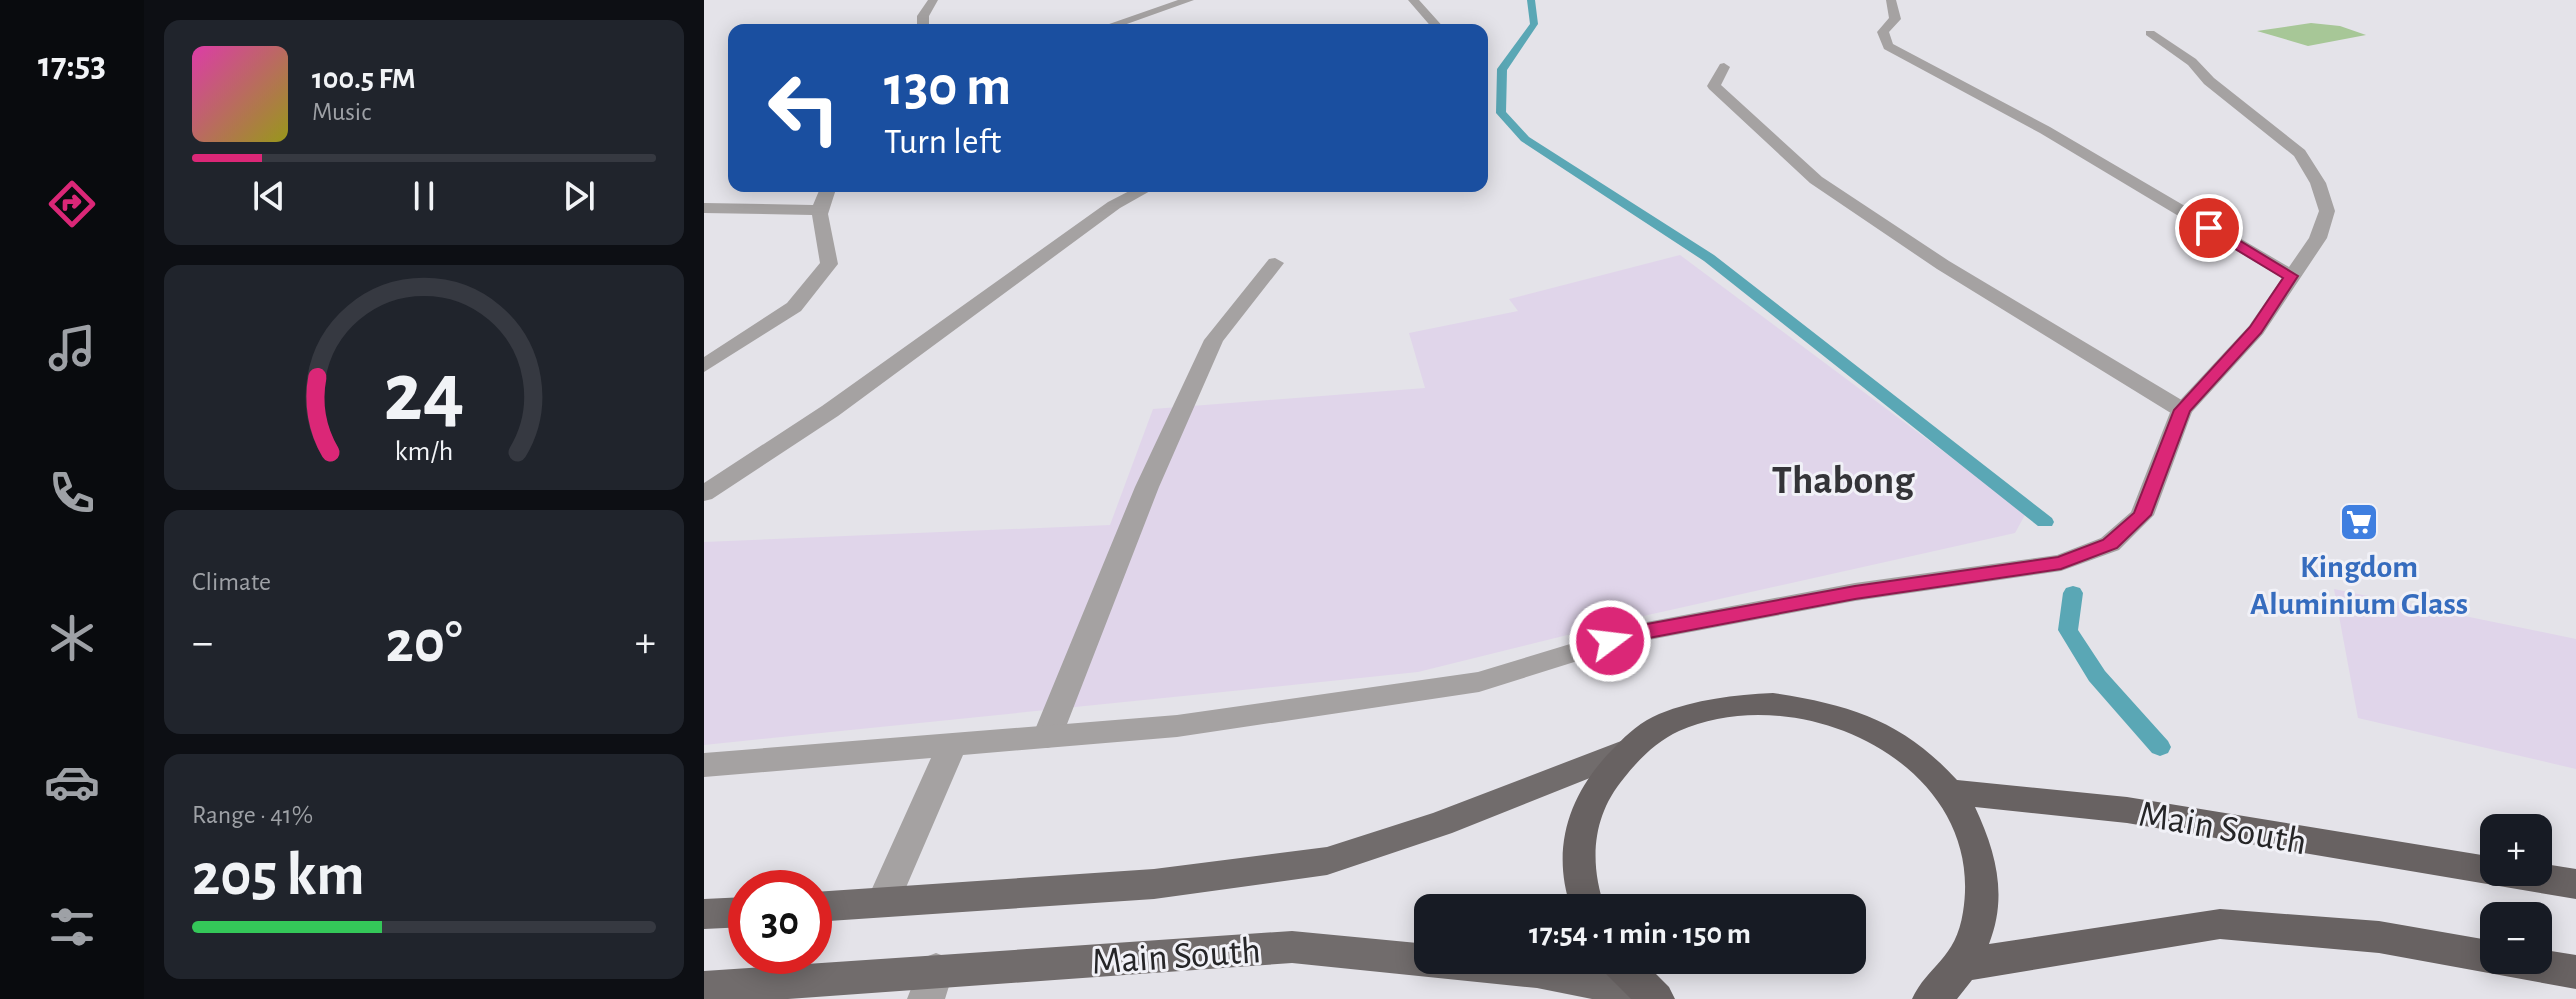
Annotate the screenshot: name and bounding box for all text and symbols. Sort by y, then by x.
text: 17:53 [38,47,106,83]
icon: left [752,56,856,160]
text: 130 m [884,59,1011,115]
text: 100.5 FM [312,64,416,94]
text: Music [312,99,371,125]
text: Turn left [884,124,1001,160]
icon: previous [247,174,291,218]
icon: pause [402,174,446,218]
icon: next [557,174,601,218]
icon: directions [44,176,100,232]
pin [2175,194,2243,262]
icon: arrive [2187,206,2231,250]
icon: music [44,320,100,376]
text: 24 [383,352,465,436]
text: km/h [395,437,453,466]
district label: Thabong [1772,461,1915,501]
icon: phone [44,465,100,521]
supermarket icon: Kingdom Aluminium Glass [2338,501,2380,543]
place label: Kingdom Aluminium Glass [2250,551,2468,620]
text: Climate [192,569,271,595]
position arrow [1568,599,1652,683]
icon: climate [44,610,100,666]
text: 20° [385,613,463,673]
text: − [192,621,213,665]
text: + [635,621,656,665]
icon: car [44,754,100,810]
street label: Main South [2136,796,2309,862]
text: Range · 41% [192,802,313,828]
map controls [2480,814,2552,974]
button: + [2480,814,2552,886]
text: 205 km [192,846,365,906]
speed limit sign: 30 [728,870,832,974]
icon: filters [44,899,100,955]
button: − [2480,902,2552,974]
text: 17:54 · 1 min · 150 m [1529,919,1751,949]
street label: Main South [1090,932,1262,982]

